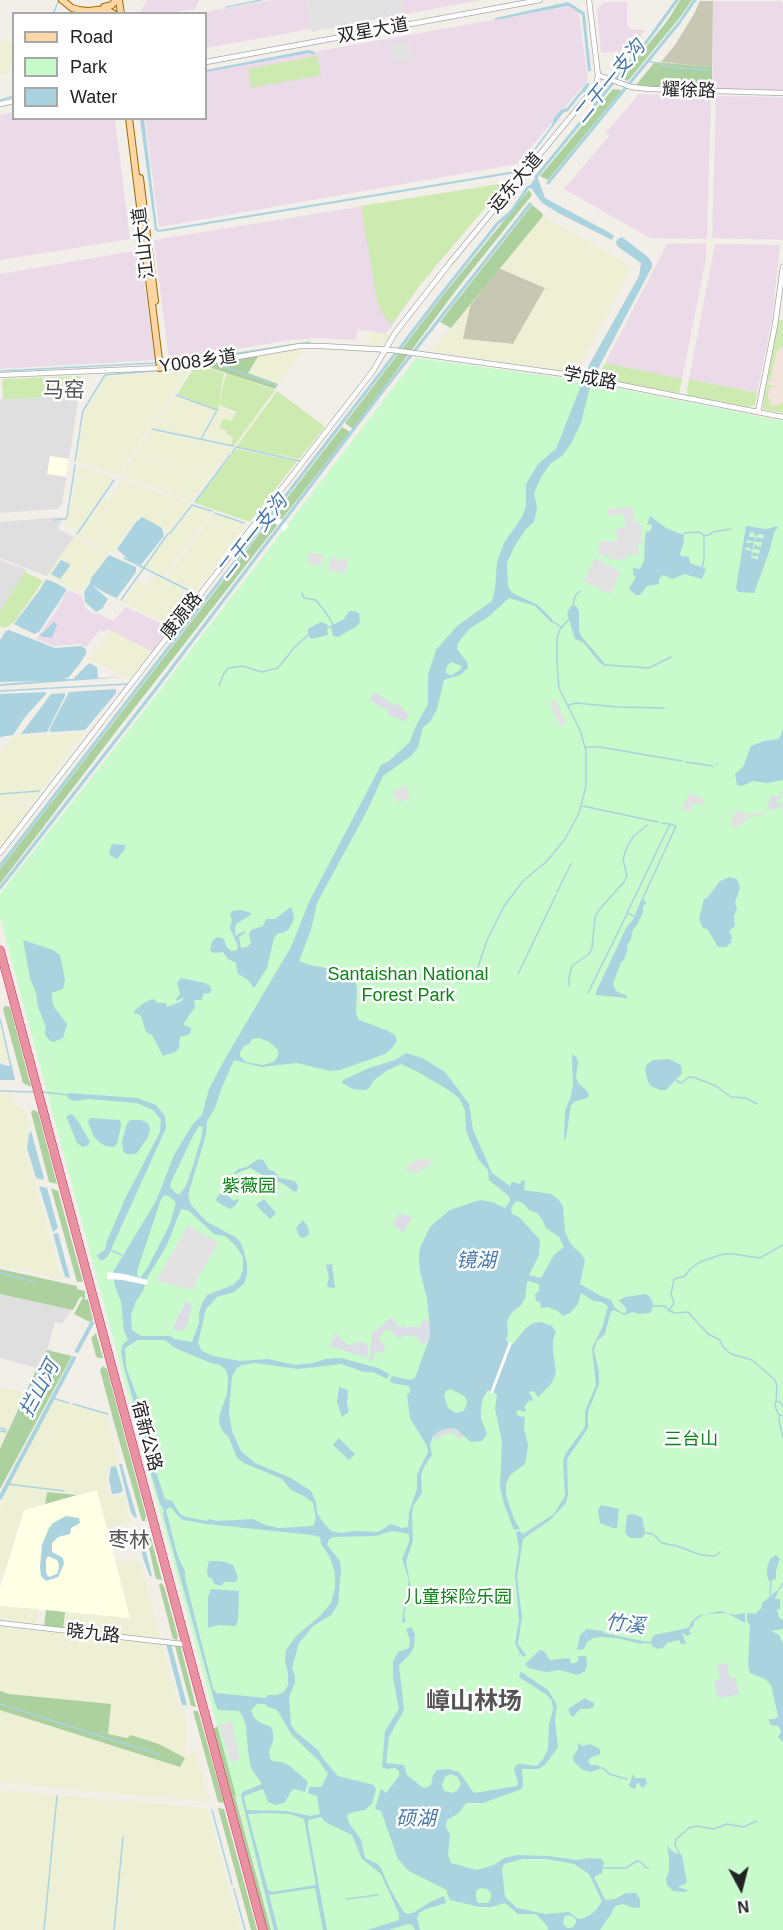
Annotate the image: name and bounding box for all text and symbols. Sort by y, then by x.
legend [12,12,207,120]
street label: 双星大道 [336,14,410,48]
text: Road [70,27,113,47]
water label: 二干一支沟 [569,36,651,128]
text: Park [70,57,107,77]
street label: 耀徐路 [662,79,716,103]
text: Water [70,87,117,107]
street label: 运东大道 [485,148,547,218]
street label: 江山大道 [129,206,159,280]
street label: Y008乡道 [158,346,238,378]
street label: 学成路 [561,363,619,395]
district label: 马窑 [43,378,85,404]
water label: 二干一支沟 [213,490,293,584]
street label: 康源路 [157,588,207,644]
park label: Santaishan National Forest Park [327,964,489,1006]
park label: 紫薇园 [222,1176,276,1198]
water label: 镜湖 [456,1249,496,1273]
water label: 拦山河 [15,1357,65,1421]
street label: 宿新公路 [126,1398,166,1474]
park label: 三台山 [664,1429,718,1451]
district label: 枣林 [108,1528,150,1554]
park label: 儿童探险乐园 [404,1587,512,1609]
water label: 竹溪 [604,1611,646,1639]
street label: 晓九路 [65,1620,121,1648]
district label: 嶂山林场 [426,1688,522,1716]
water label: 硕湖 [396,1807,436,1831]
north arrow [711,1858,771,1918]
text: N [736,1897,750,1916]

